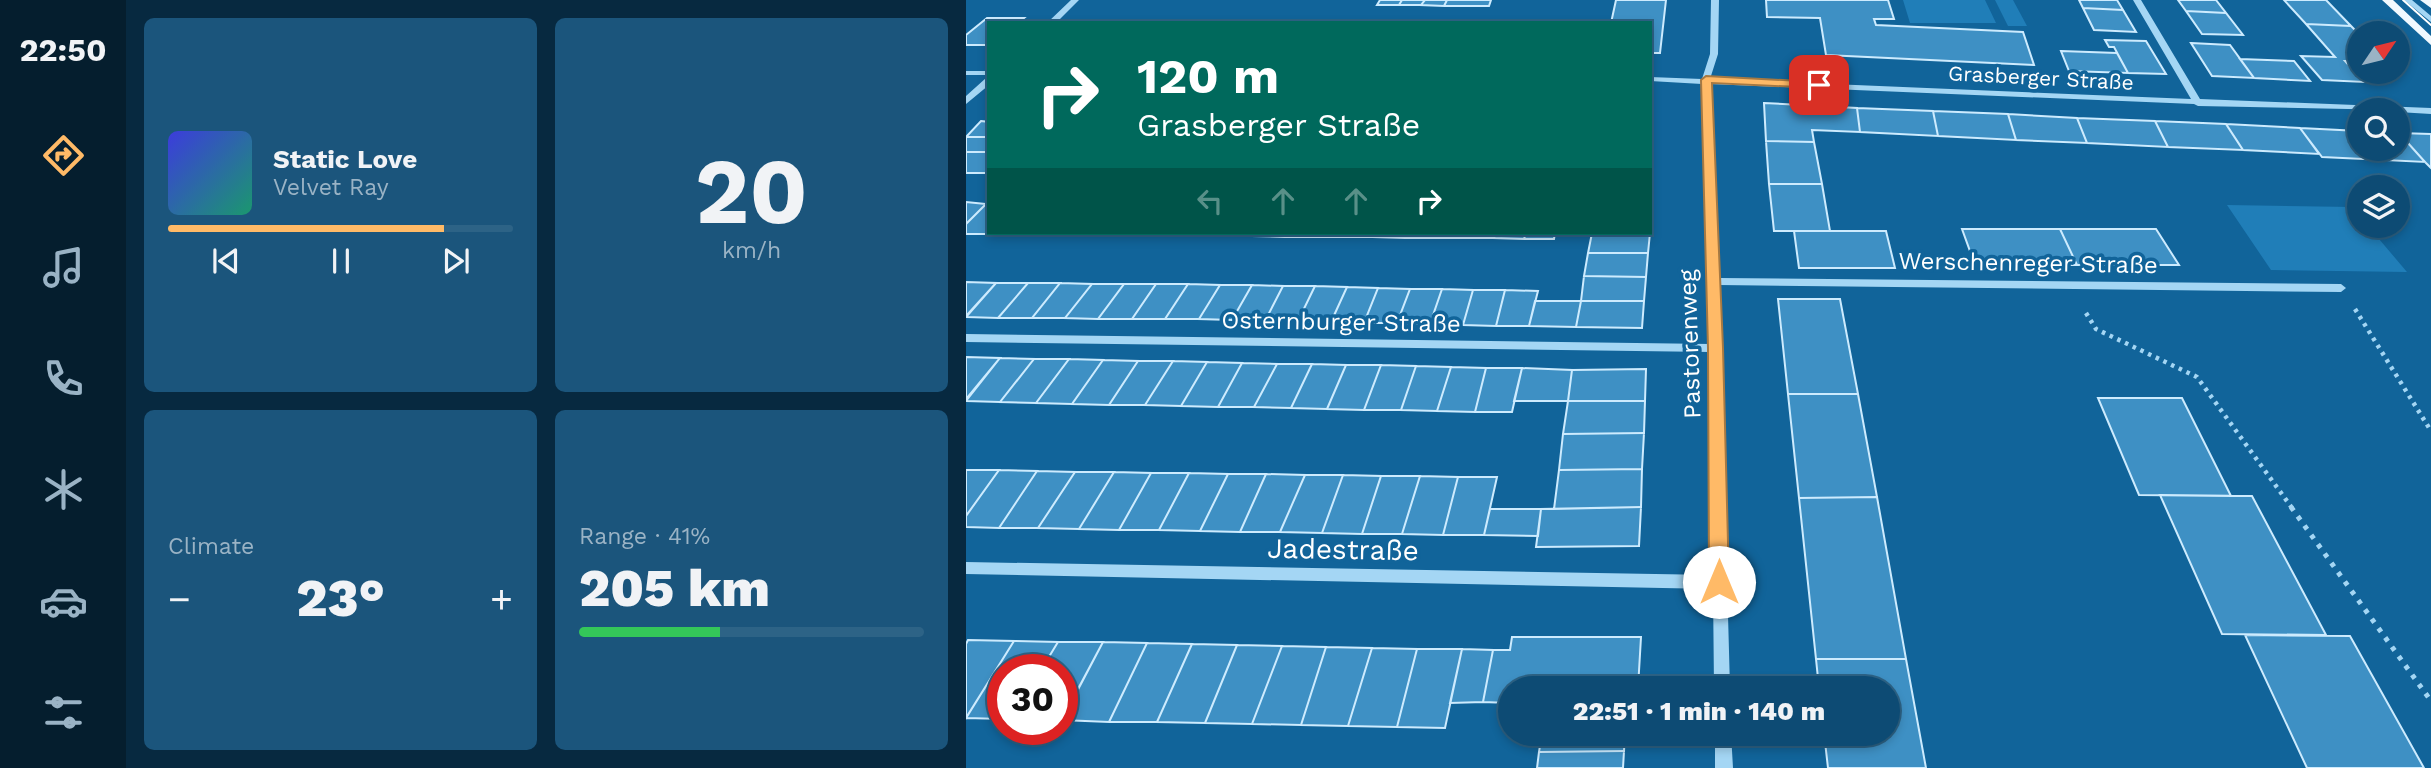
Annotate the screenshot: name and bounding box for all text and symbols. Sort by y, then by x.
north arrow [2347,21,2410,84]
map controls [2347,21,2410,238]
text: 22:50 [19,31,107,69]
text: 120 m [1137,47,1279,105]
icon: right [1022,49,1113,140]
pin [1789,55,1849,115]
street label: Grasberger Straße [1948,60,2134,95]
icon: arrive [1800,66,1838,104]
button: search [2347,98,2410,161]
text: Grasberger Straße [1137,106,1420,144]
icon: directions [39,131,88,180]
text: 20 [695,138,808,245]
text: Static Love [273,144,417,174]
text: Velvet Ray [273,174,389,201]
button: layers [2347,175,2410,238]
icon: left [1191,182,1229,220]
icon: ahead [1264,182,1302,220]
icon: ahead [1337,182,1375,220]
icon: right [1410,182,1448,220]
text: km/h [722,237,781,264]
icon: previous [207,242,245,280]
icon: pause [322,242,360,280]
icon: next [437,242,475,280]
icon: music [39,243,88,292]
street label: Werschenreger Straße [1898,247,2158,279]
street label: Pastorenweg [1673,269,1707,419]
street label: Osternburger Straße [1221,306,1461,338]
icon: phone [39,354,88,403]
icon: climate [39,465,88,514]
text: Range · 41% [579,523,710,550]
street label: Jadestraße [1267,532,1419,567]
text: Climate [168,533,254,560]
position arrow [1682,545,1756,619]
text: 205 km [579,558,770,619]
text: 23° [296,568,385,629]
icon: car [39,577,88,626]
text: − [168,577,191,621]
text: + [490,577,513,621]
speed limit sign: 30 [987,654,1078,745]
icon: filters [39,688,88,737]
text: 22:51 · 1 min · 140 m [1573,696,1825,726]

